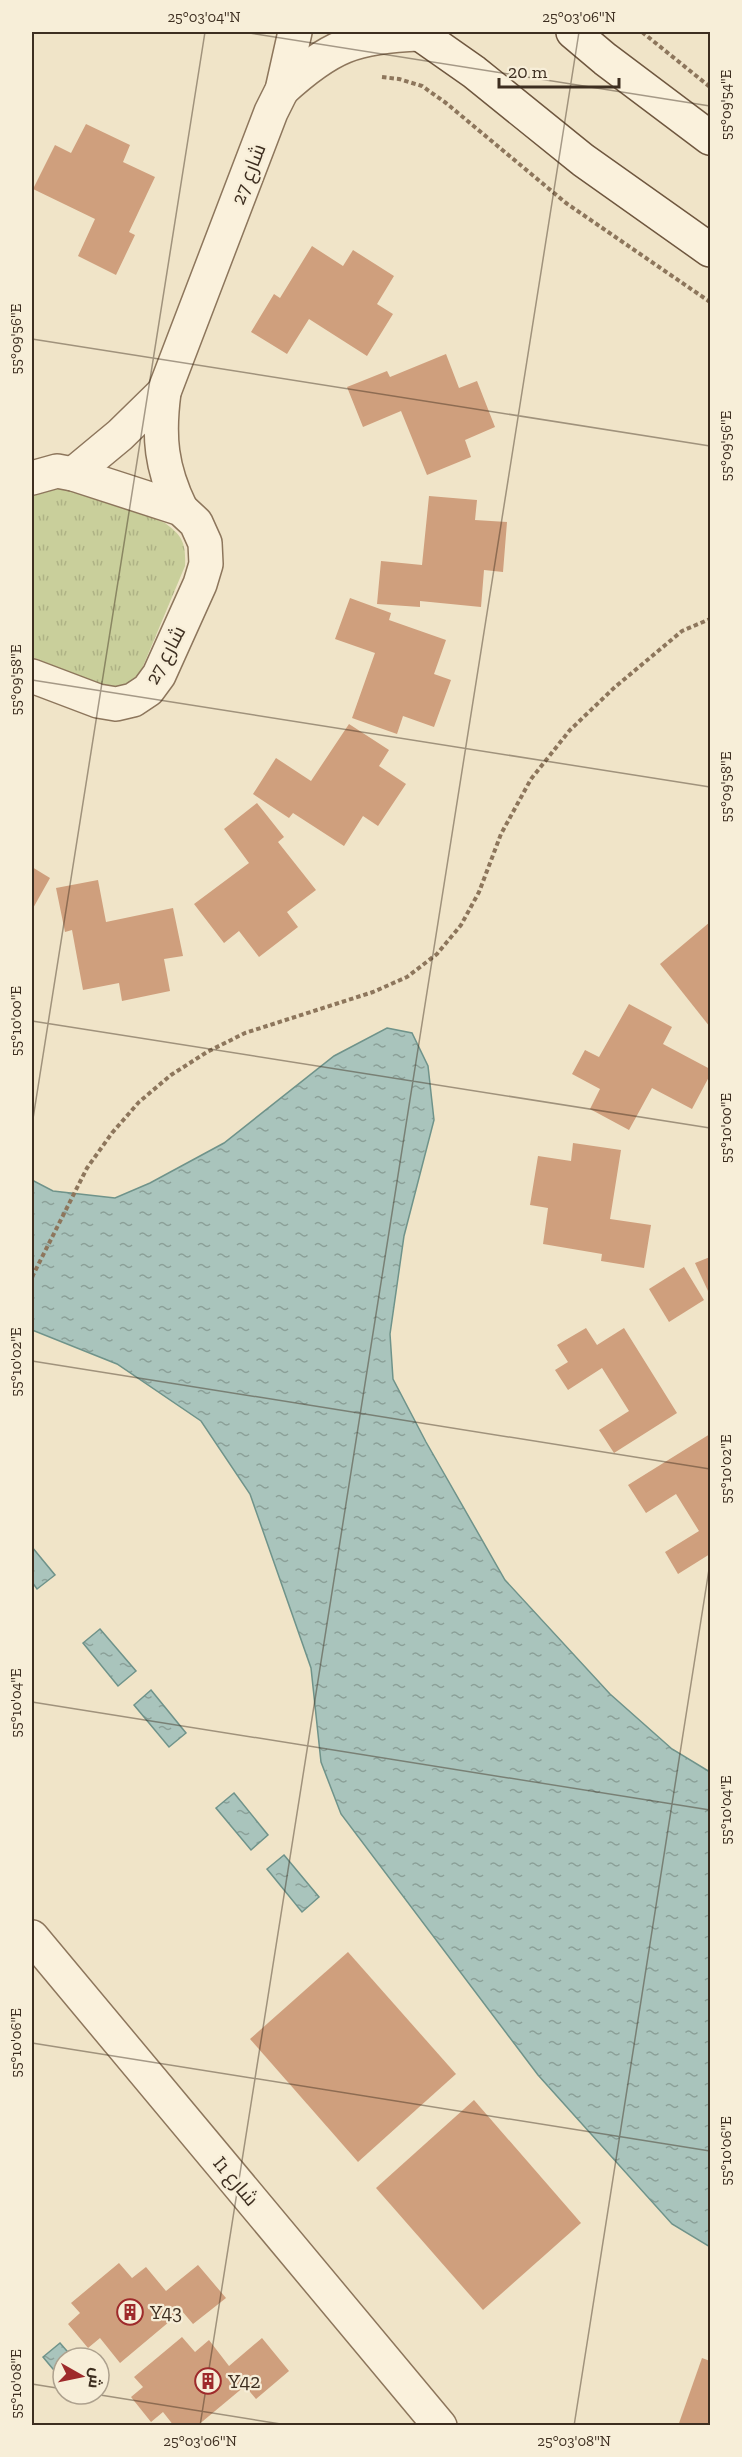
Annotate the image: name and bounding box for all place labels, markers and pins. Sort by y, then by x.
building icon: Y43 [115,2297,145,2327]
place label: Y43 [149,2300,182,2324]
building icon: Y42 [193,2366,223,2396]
place label: Y42 [227,2369,260,2393]

